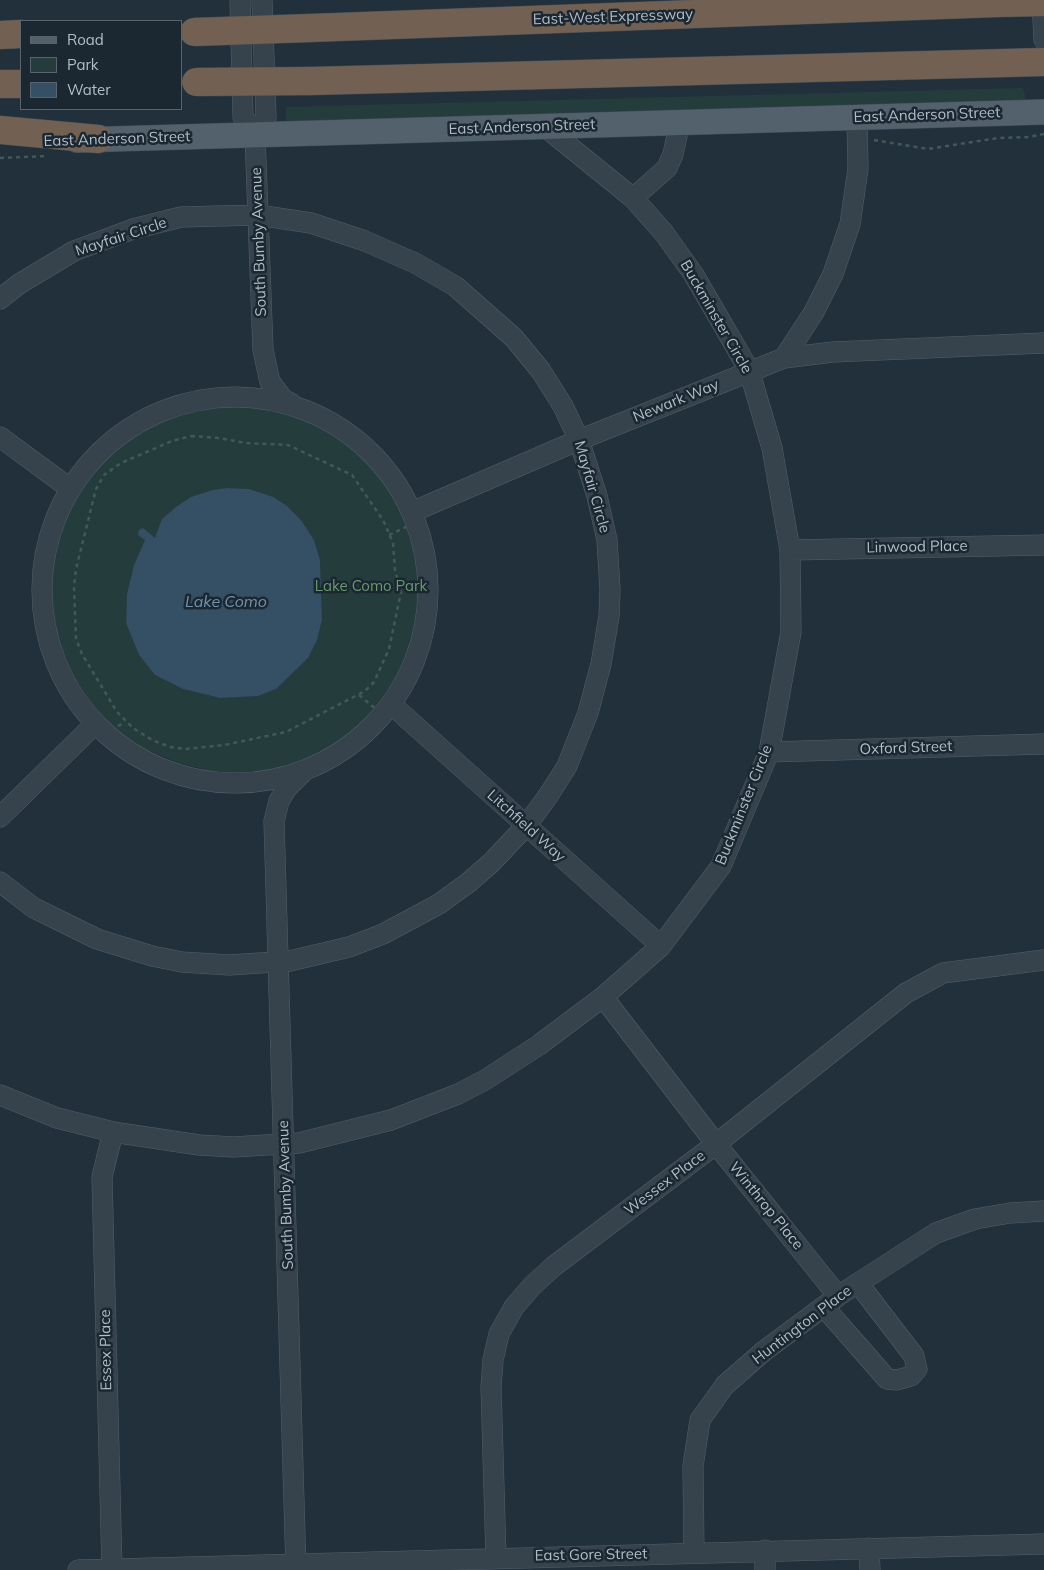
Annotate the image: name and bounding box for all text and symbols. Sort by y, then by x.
street label: East-West Expressway [533,5,693,29]
legend [20,20,182,110]
text: Road [67,30,104,49]
text: Park [67,55,99,74]
text: Water [67,80,111,99]
street label: East Anderson Street [853,103,1001,127]
street label: East Anderson Street [448,115,596,139]
street label: East Anderson Street [43,127,191,151]
street label: South Bumby Avenue [247,167,271,317]
street label: Mayfair Circle [73,214,169,260]
street label: Buckminster Circle [676,257,756,377]
street label: Newark Way [630,376,722,426]
street label: Mayfair Circle [570,439,614,535]
street label: Linwood Place [866,537,968,557]
park label: Lake Como Park [315,577,427,595]
water label: Lake Como [185,592,267,612]
street label: Oxford Street [859,737,953,759]
street label: Buckminster Circle [712,742,776,868]
street label: Litchfield Way [483,786,569,866]
street label: South Bumby Avenue [274,1120,298,1270]
street label: Wessex Place [621,1147,709,1219]
street label: Winthrop Place [725,1158,807,1254]
street label: Huntington Place [749,1282,855,1368]
street label: Essex Place [96,1309,116,1391]
street label: East Gore Street [535,1545,647,1565]

